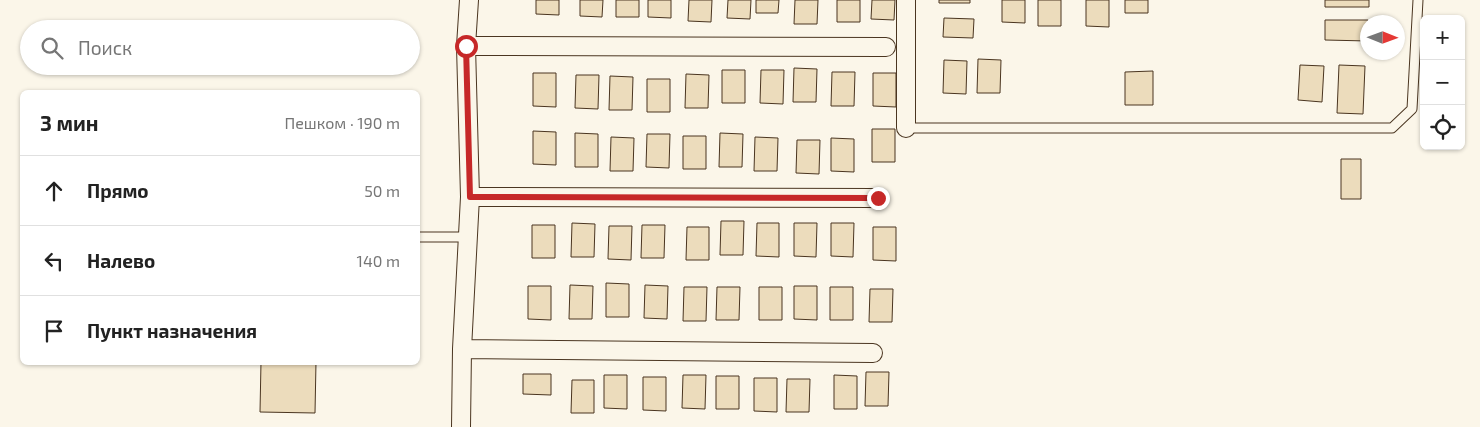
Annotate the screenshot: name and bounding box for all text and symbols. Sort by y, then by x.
north arrow [1360,15,1405,60]
map controls [1420,15,1465,150]
button: + [1420,15,1465,60]
search box [20,20,420,75]
icon: search [38,34,66,62]
route start [455,35,478,58]
text: Поиск [78,36,132,59]
button: − [1420,60,1465,105]
button: locate [1420,105,1465,150]
text: 3 мин [40,110,98,135]
text: Пешком · 190 m [284,113,400,132]
icon: ahead [40,177,68,205]
text: Прямо [87,179,149,202]
text: 50 m [364,181,400,200]
route end [867,187,890,210]
icon: left [40,247,68,275]
text: Налево [87,249,155,272]
text: 140 m [357,251,400,270]
icon: arrive [40,317,68,345]
text: Пункт назначения [87,319,257,342]

